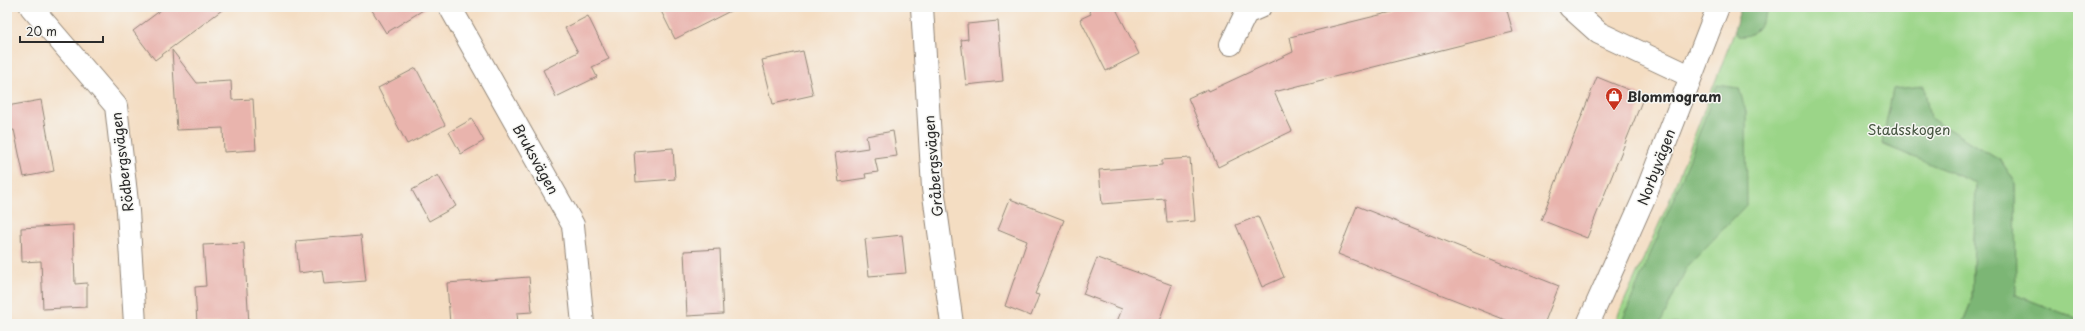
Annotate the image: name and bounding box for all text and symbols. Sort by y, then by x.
scale bar [20,18,103,44]
text: 20 m [26,22,57,40]
shop icon: Blommogram [1604,86,1624,111]
place label: Blommogram [1627,86,1721,107]
street label: Rödbergsvägen [105,111,139,213]
street label: Gråbergsvägen [918,114,948,218]
park label: Stadsskogen [1868,119,1950,140]
street label: Bruksvägen [508,120,564,198]
street label: Norbyvägen [1632,126,1680,208]

